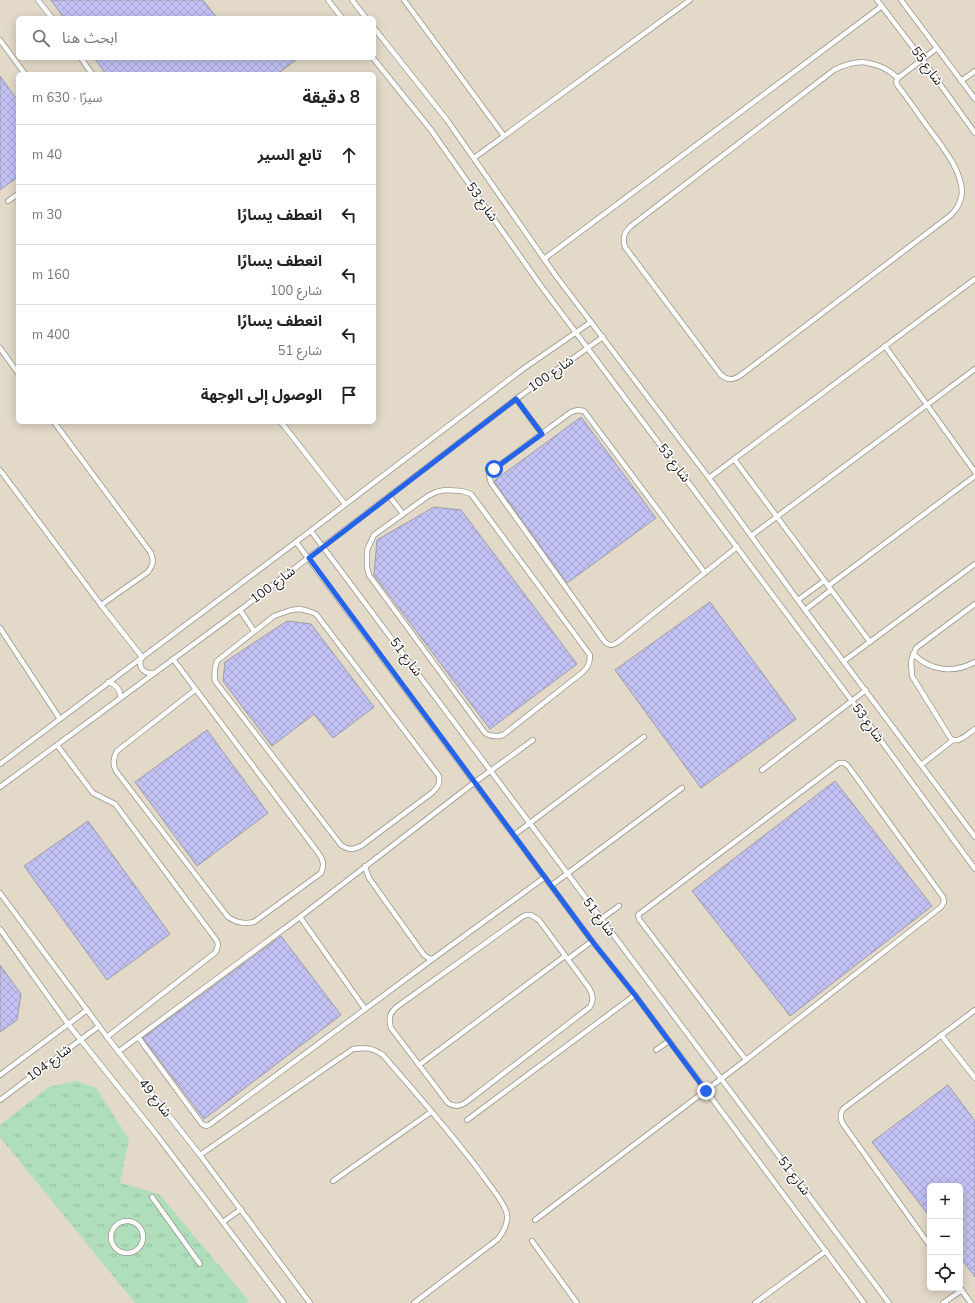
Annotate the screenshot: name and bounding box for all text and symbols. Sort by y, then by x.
search box [16,16,376,60]
icon: search [30,27,52,49]
text: ابحث هنا [62,28,118,48]
street label: شارع 55 [906,43,947,90]
text: 8 دقيقة [302,86,360,109]
text: سيرًا · 630 m [32,89,103,107]
icon: ahead [338,144,360,166]
text: تابع السير [258,145,322,165]
text: 40 m [32,146,62,164]
street label: شارع 53 [461,179,502,226]
icon: left [338,204,360,226]
text: انعطف يسارًا [237,205,322,225]
text: 30 m [32,206,62,224]
text: انعطف يسارًا [237,251,322,271]
icon: left [338,264,360,286]
text: 160 m [32,266,70,284]
text: شارع 100 [270,282,322,300]
text: انعطف يسارًا [237,311,322,331]
icon: left [338,324,360,346]
text: 400 m [32,326,70,344]
text: شارع 51 [278,342,322,360]
street label: شارع 100 [525,352,578,397]
icon: arrive [338,384,360,406]
text: الوصول إلى الوجهة [201,385,322,405]
street label: شارع 53 [653,440,695,487]
route start [485,460,503,478]
street label: شارع 100 [247,562,300,609]
street label: شارع 51 [385,634,427,681]
street label: شارع 53 [847,700,888,747]
street label: شارع 51 [578,894,620,941]
street label: شارع 104 [23,1040,76,1087]
street label: شارع 49 [133,1075,176,1122]
route end [697,1082,715,1100]
street label: شارع 51 [773,1153,815,1200]
map controls [927,1183,963,1291]
button: + [927,1183,963,1219]
button: − [927,1219,963,1255]
button: locate [927,1255,963,1291]

